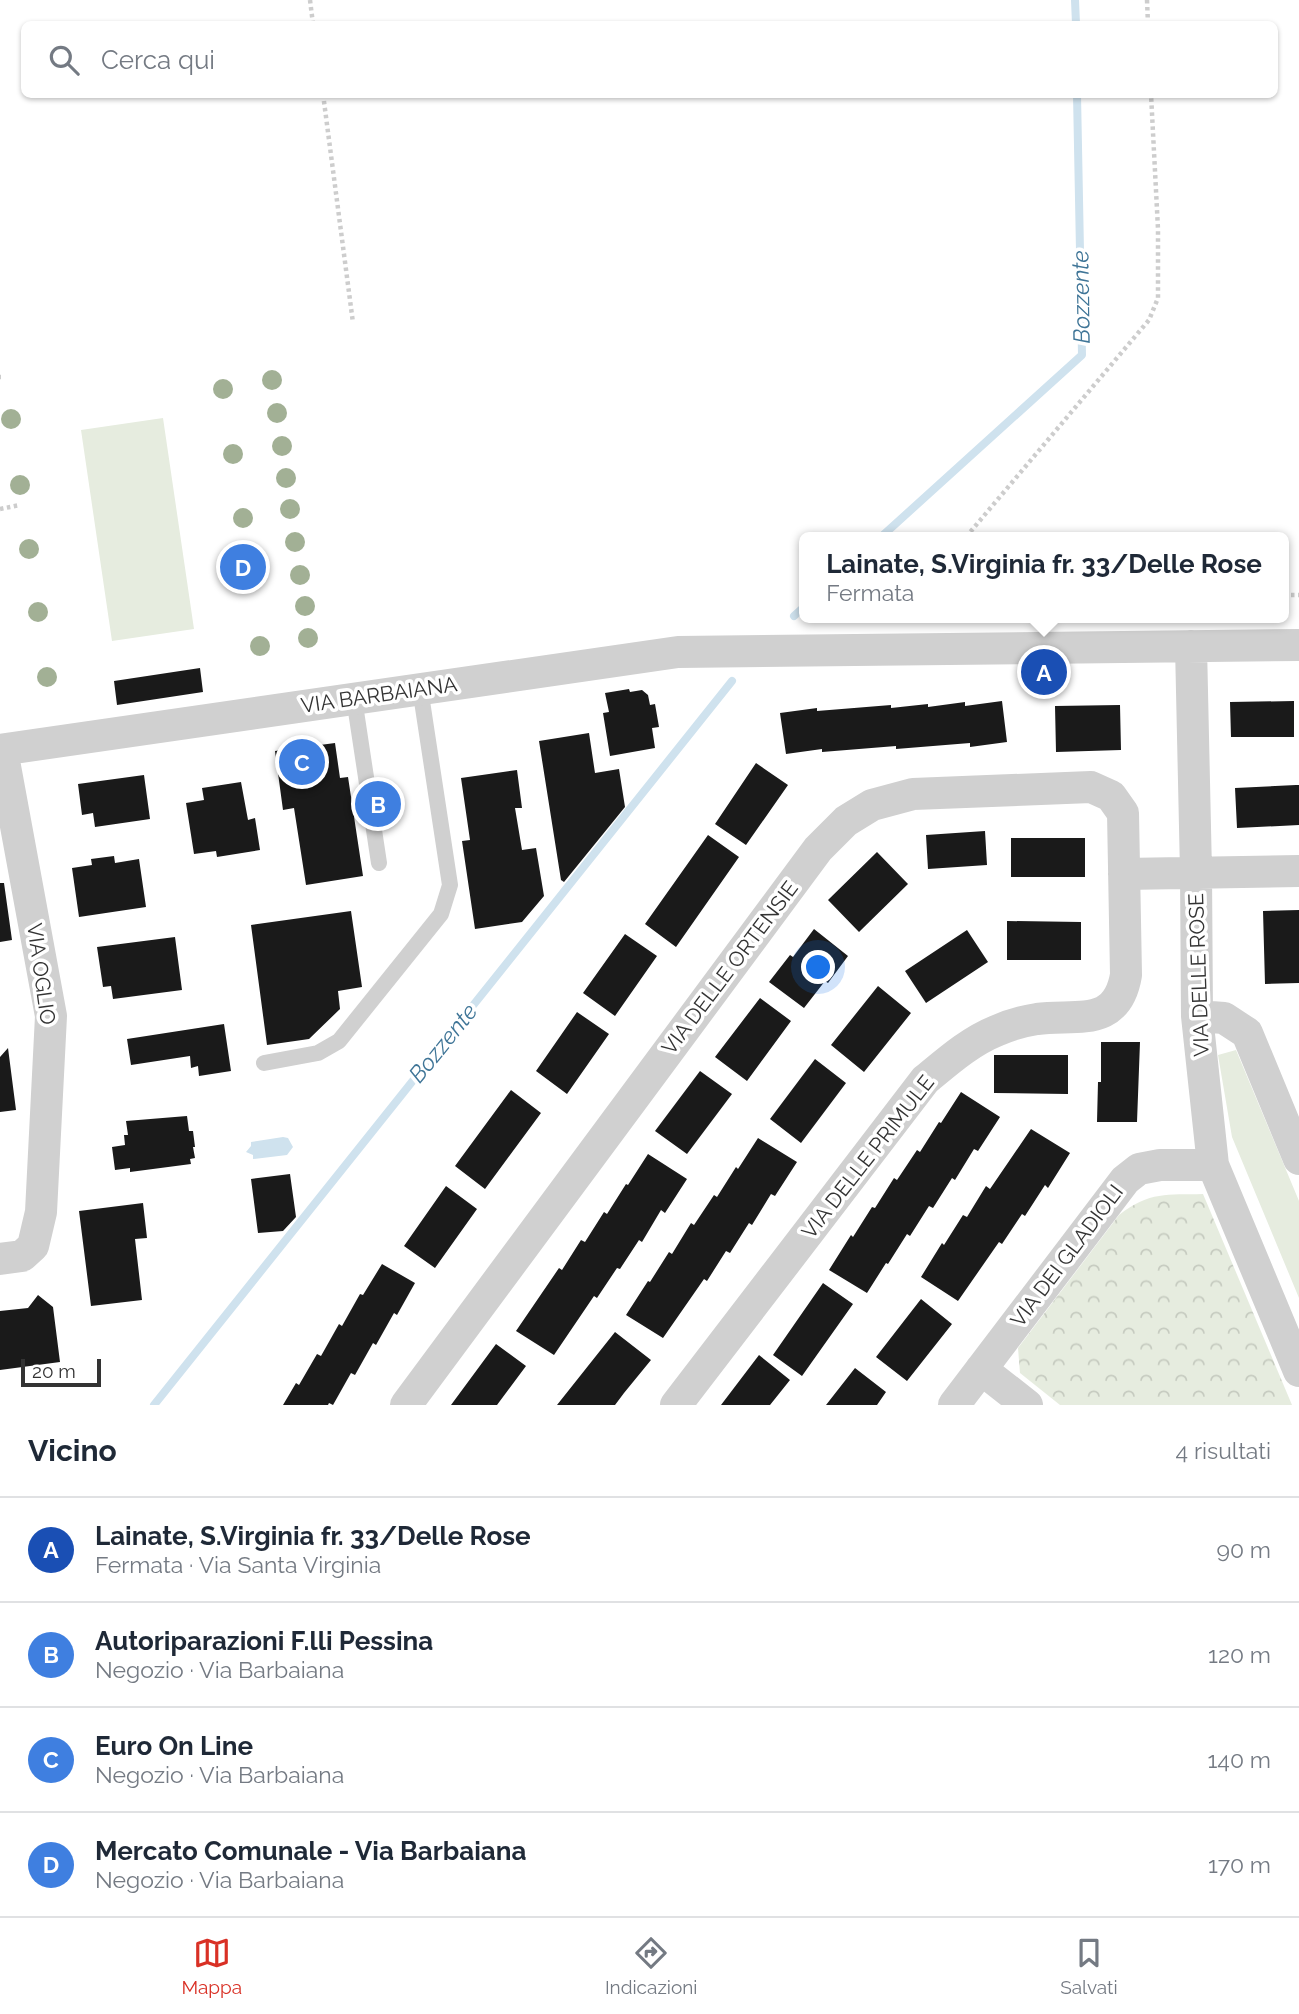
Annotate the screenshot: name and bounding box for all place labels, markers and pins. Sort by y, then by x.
pin: D [220,541,266,593]
pin: A [1021,646,1067,698]
pin: C [279,736,325,788]
pin: B [355,778,401,830]

